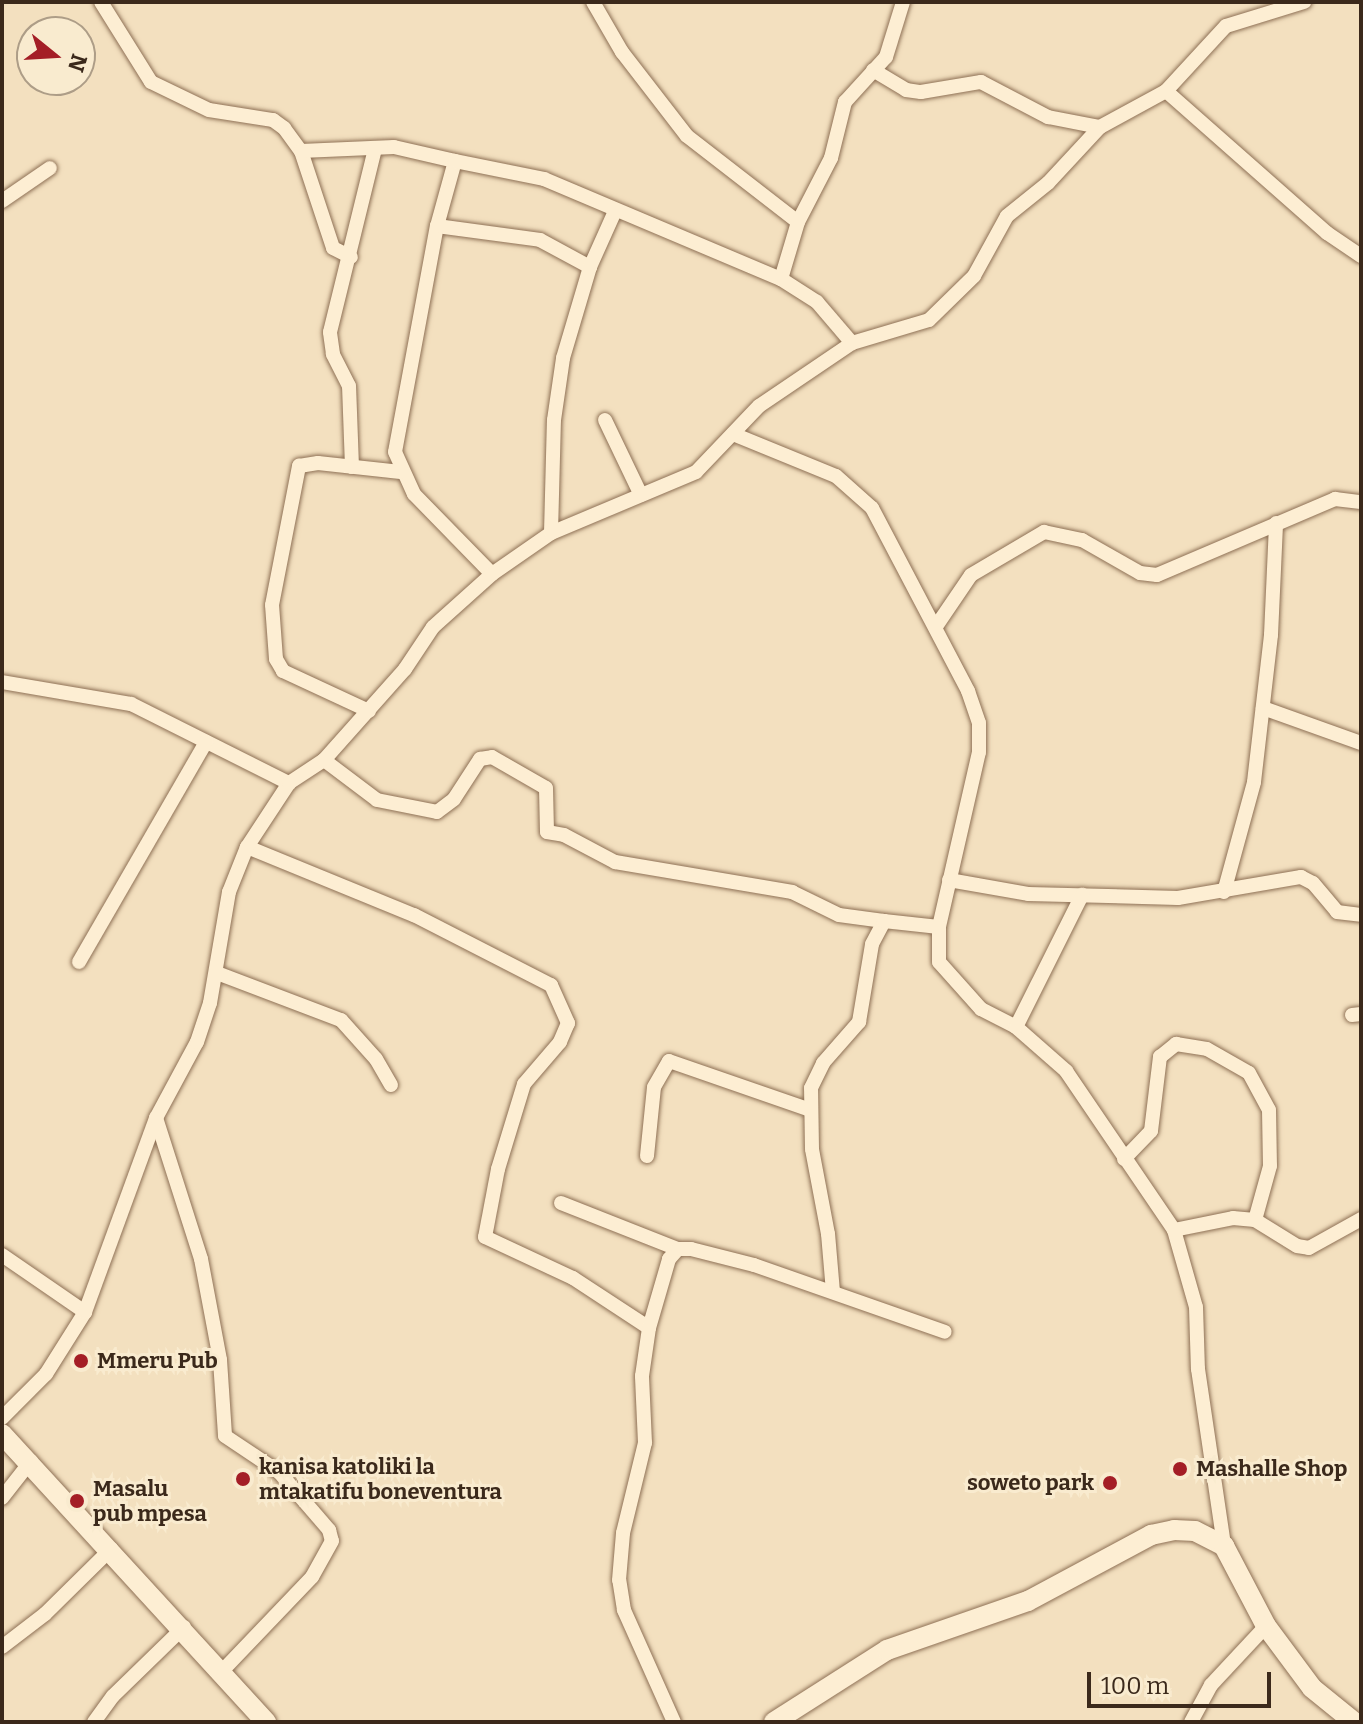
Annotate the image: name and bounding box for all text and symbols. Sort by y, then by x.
north arrow [16,16,96,96]
text: N [62,51,93,75]
place label: Mmeru Pub [97,1348,218,1374]
marker: Mmeru Pub [72,1352,90,1370]
place label: kanisa katoliki la mtakatifu boneventura [259,1453,502,1504]
place label: Mashalle Shop [1196,1456,1347,1482]
marker: Mashalle Shop [1171,1460,1189,1478]
marker: kanisa katoliki la mtakatifu boneventura [234,1470,252,1488]
place label: soweto park [967,1470,1094,1496]
marker: soweto park [1101,1474,1119,1492]
place label: Masalu pub mpesa [93,1475,207,1526]
marker: Masalu pub mpesa [68,1492,86,1510]
scale bar [1091,1656,1275,1706]
text: 100 m [1101,1672,1169,1700]

